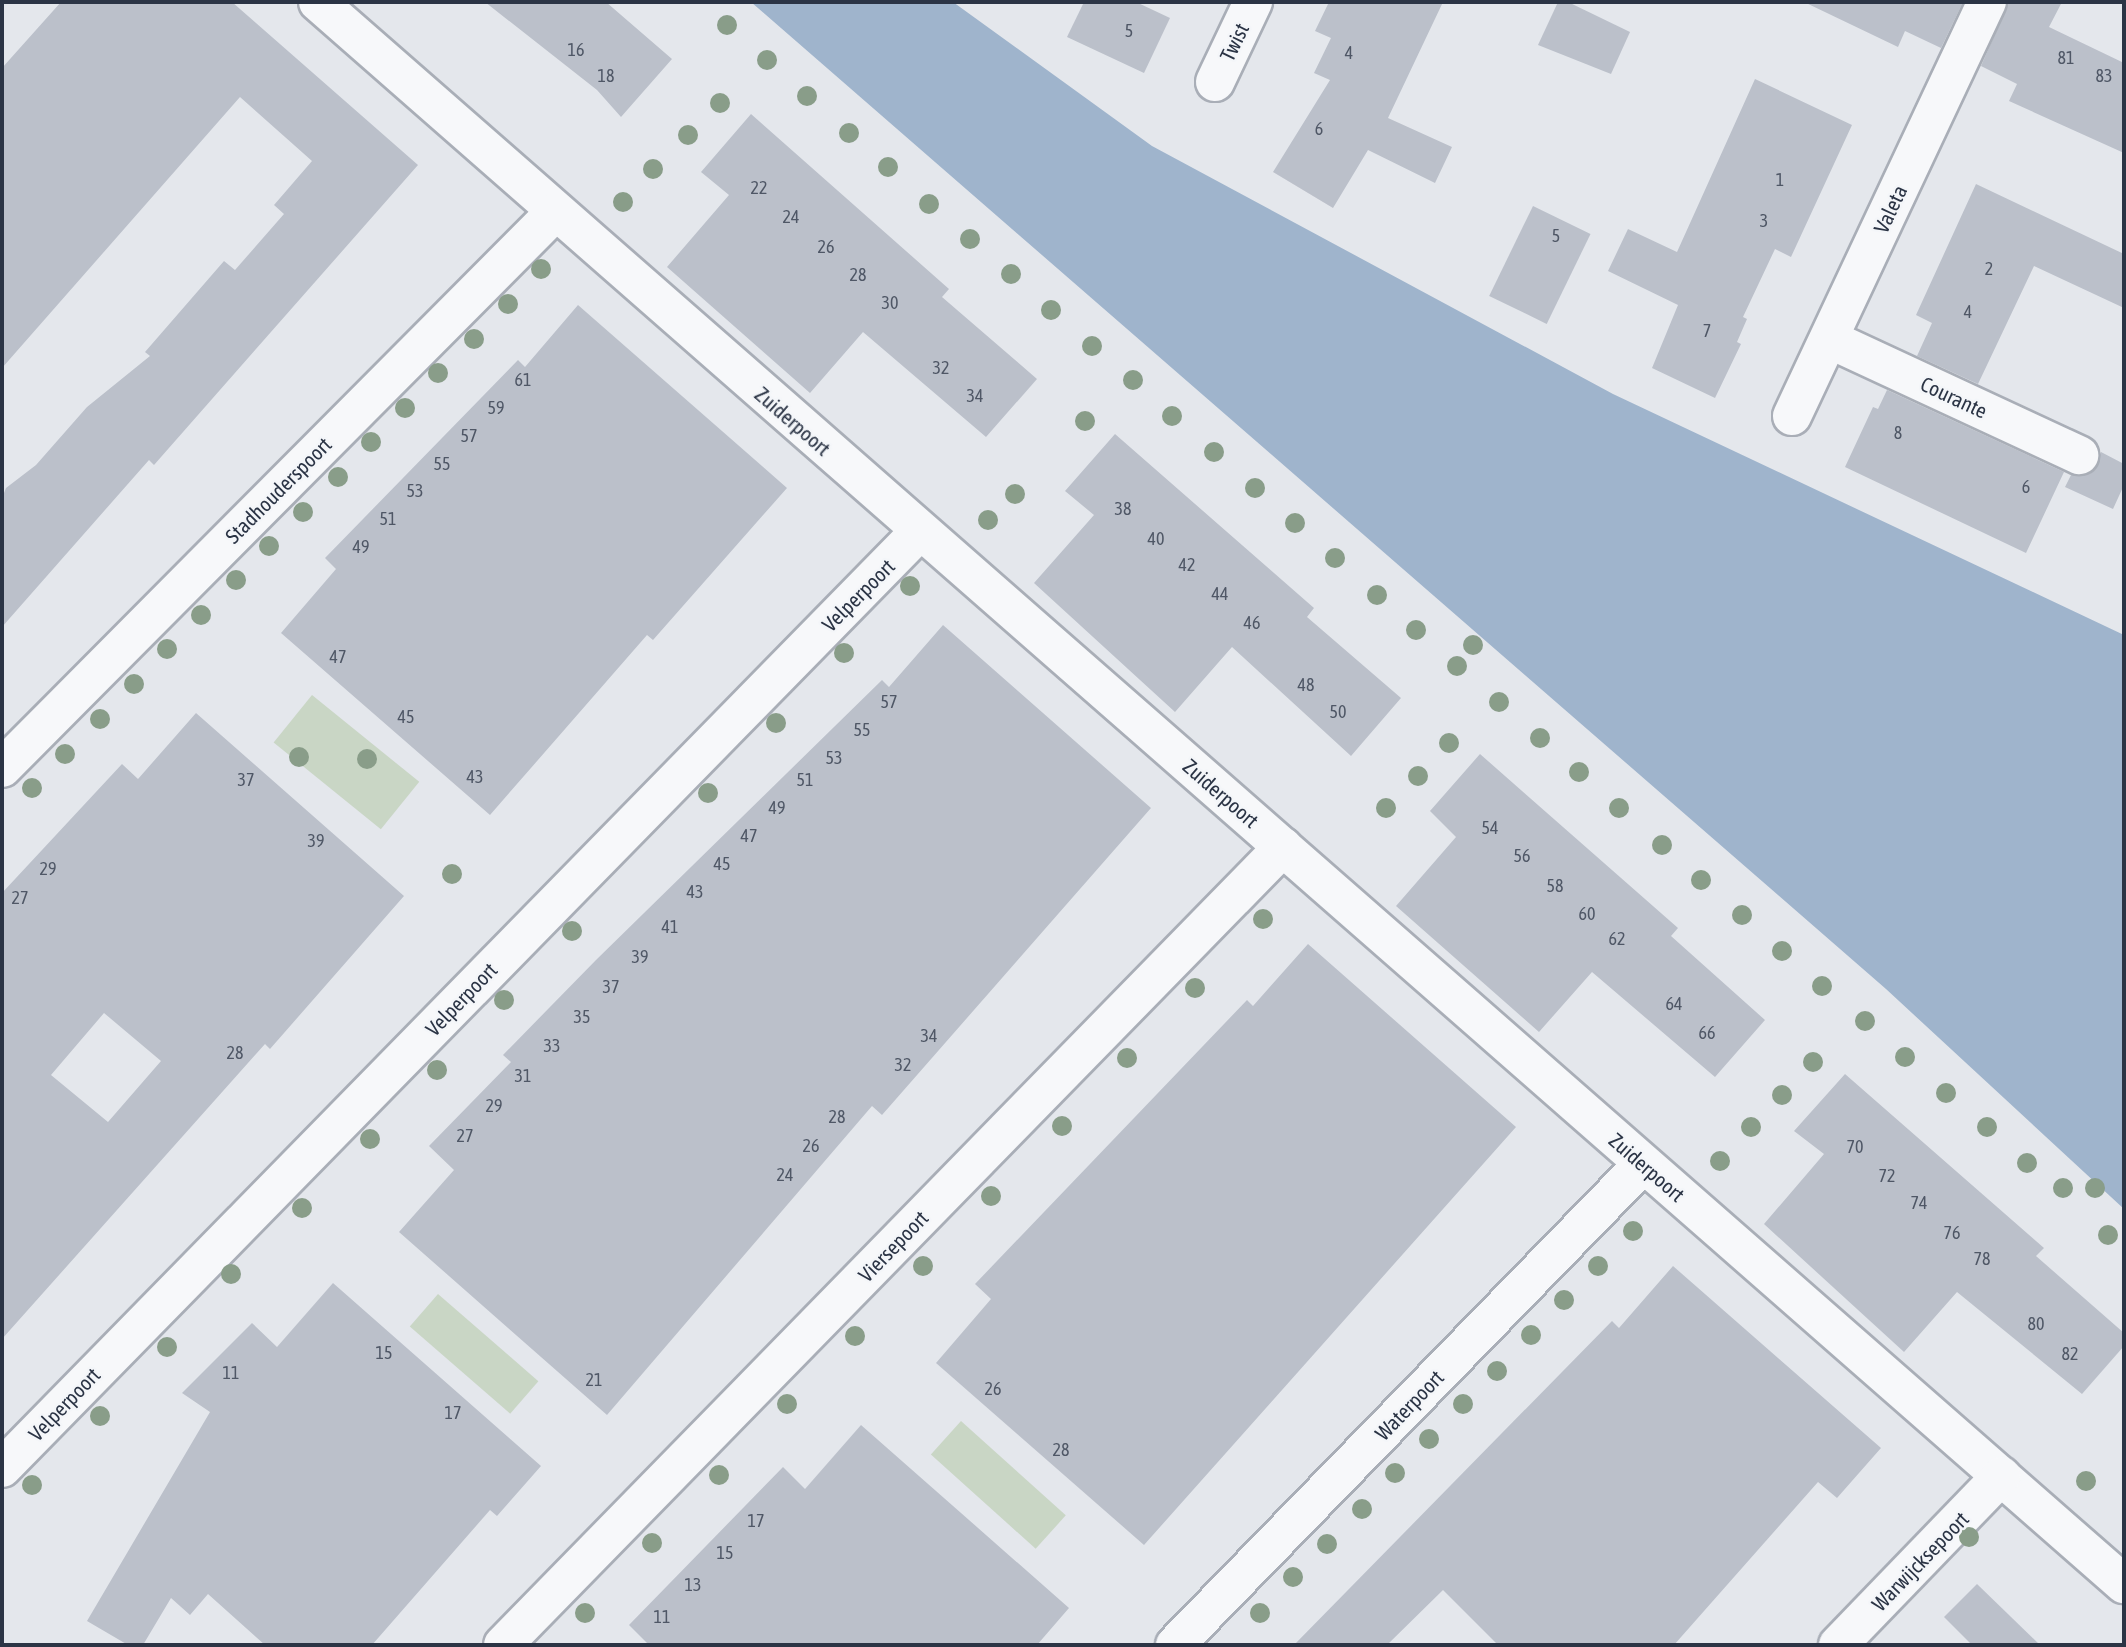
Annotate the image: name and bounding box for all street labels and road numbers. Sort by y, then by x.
street label: Twist [1214,19,1254,65]
street label: Valeta [1868,181,1912,237]
street label: Courante [1917,371,1991,423]
street label: Zuiderpoort [750,381,836,461]
street label: Stadhouderspoort [220,432,336,548]
street label: Velperpoort [817,554,899,636]
street label: Zuiderpoort [1178,753,1264,833]
street label: Velperpoort [420,957,502,1041]
street label: Zuiderpoort [1604,1127,1690,1207]
street label: Viersepoort [853,1205,933,1287]
street label: Velperpoort [23,1362,105,1446]
street label: Waterpoort [1369,1365,1449,1445]
street label: Warwijcksepoort [1866,1506,1974,1616]

